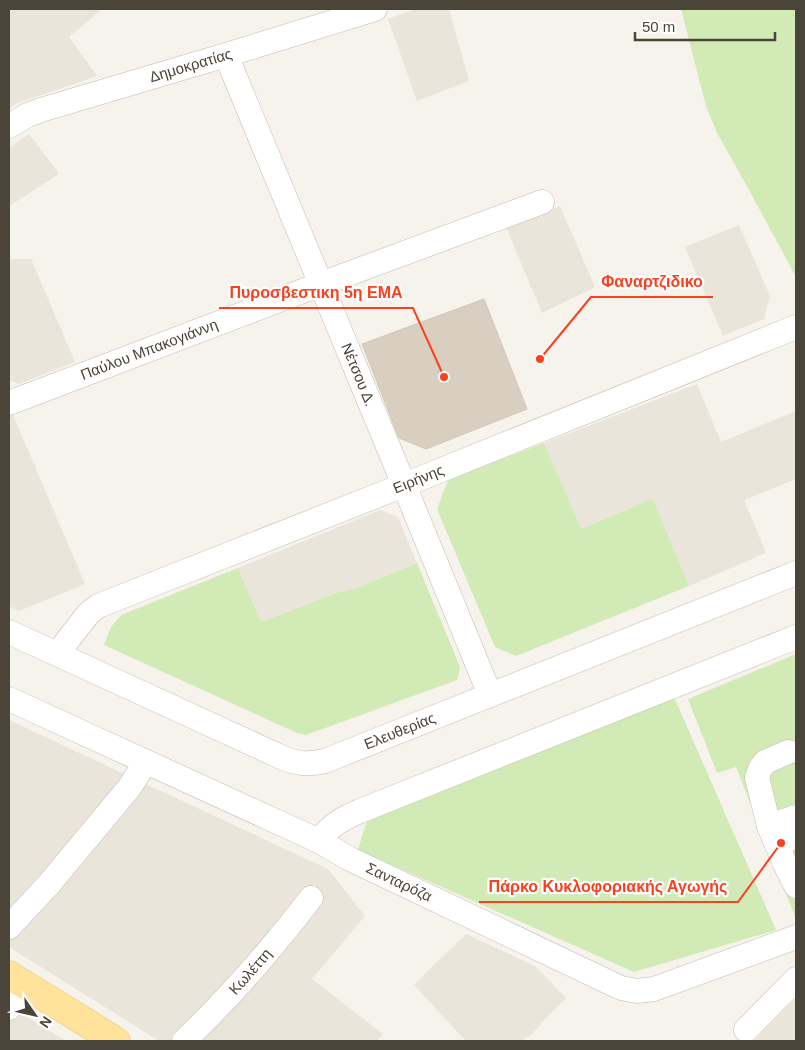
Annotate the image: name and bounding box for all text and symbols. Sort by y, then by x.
scale bar [635,10,775,42]
text: 50 m [642,18,675,35]
street label: Δημοκρατίας [147,45,234,85]
callout: Φαναρτζιδικο [591,266,713,297]
text: Φαναρτζιδικο [601,273,703,291]
callout: Πυροσβεστικη 5η ΕΜΑ [219,277,413,308]
text: Πυροσβεστικη 5η ΕΜΑ [229,284,403,301]
street label: Παύλου Μπακογιάννη [78,315,220,383]
street label: Νέτσου Δ. [338,340,379,409]
street label: Ειρήνης [390,461,446,497]
street label: Ελευθερίας [362,709,438,753]
street label: Σανταρόζα [363,859,435,905]
callout: Πάρκο Κυκλοφοριακής Αγωγής [479,871,738,902]
text: Πάρκο Κυκλοφοριακής Αγωγής [489,878,727,896]
street label: Κωλέττη [225,945,275,998]
north arrow [10,990,60,1040]
text: N [36,1014,55,1031]

